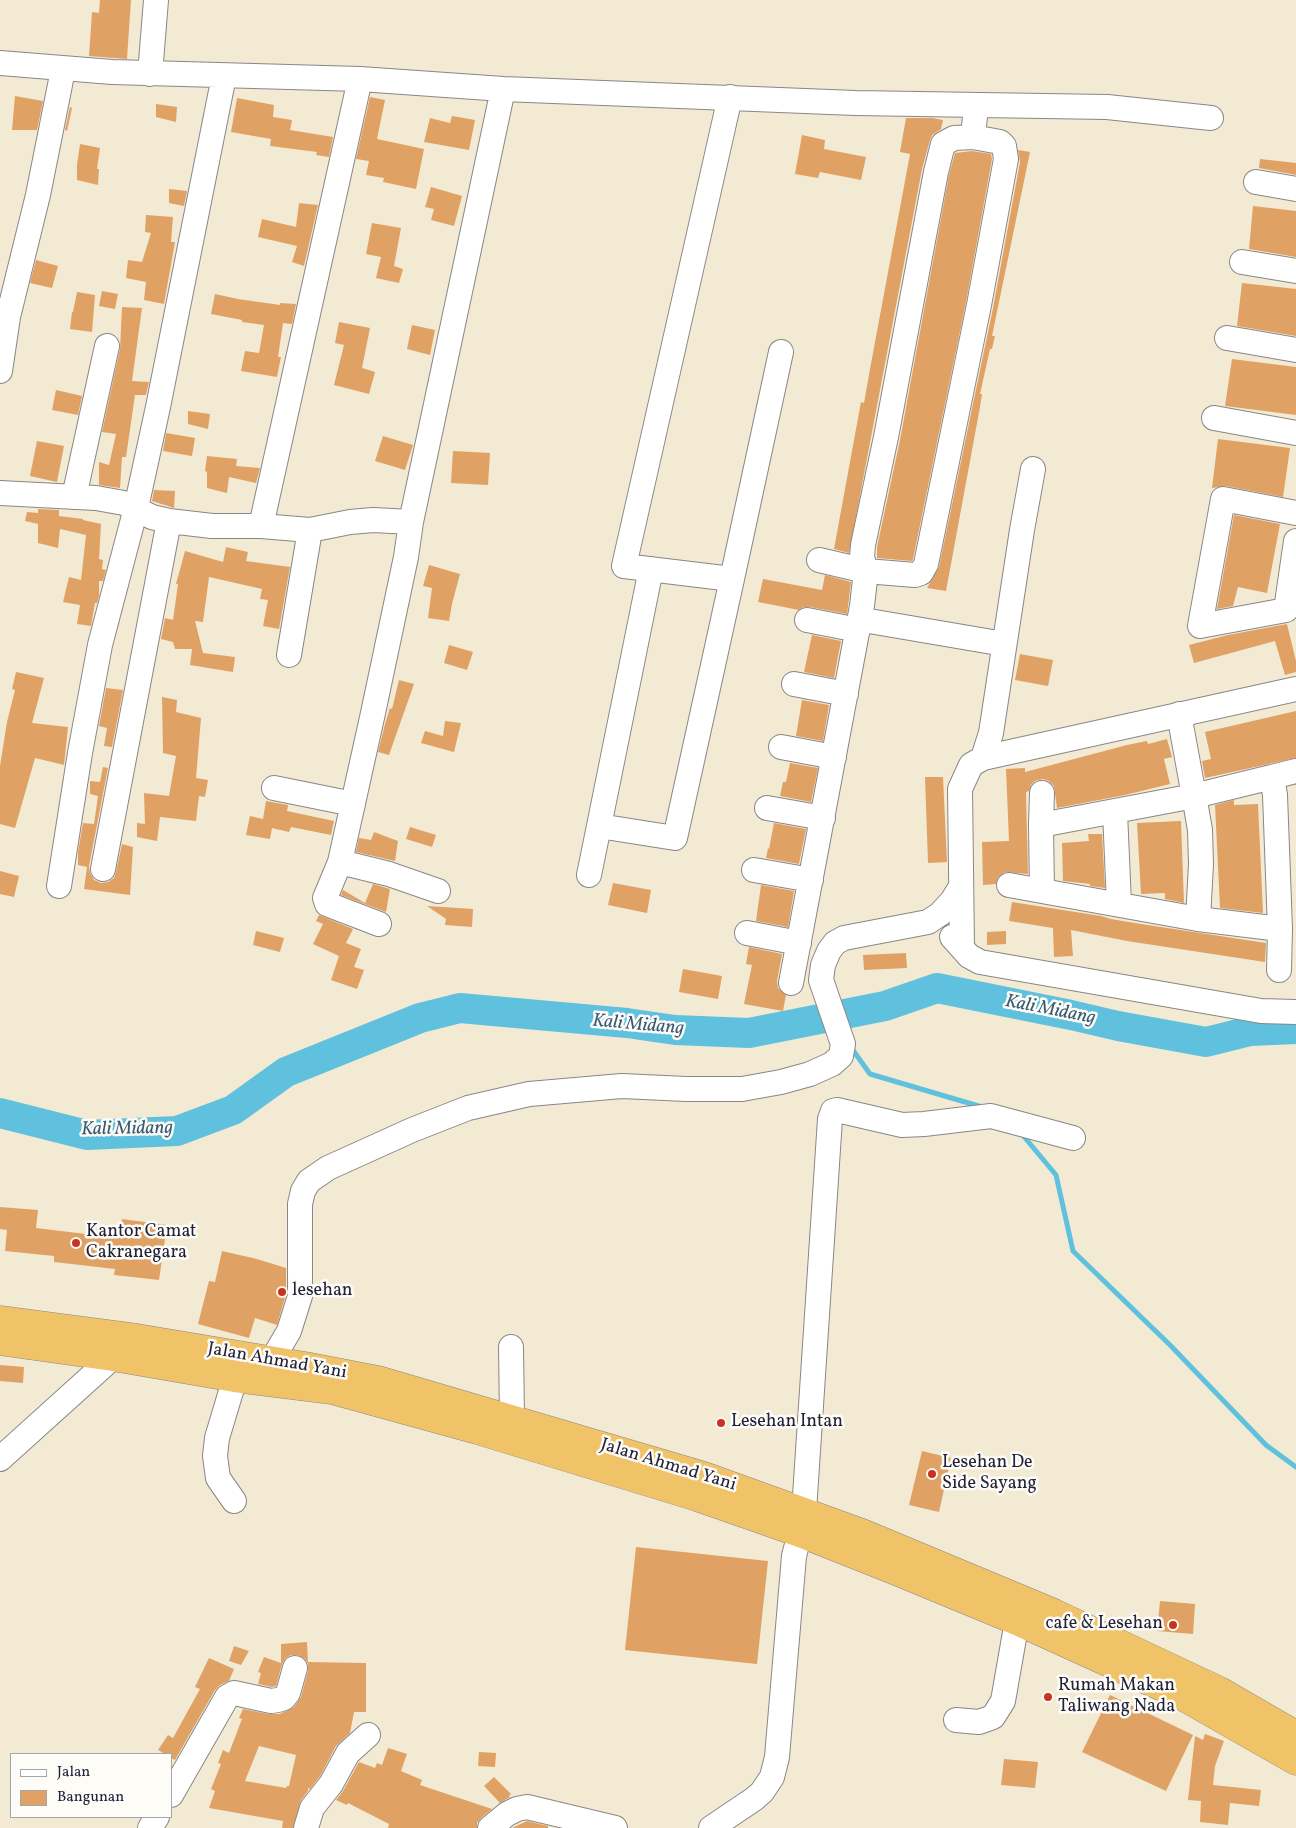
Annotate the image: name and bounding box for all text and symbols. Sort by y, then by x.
water label: Kali Midang [1003,991,1097,1031]
water label: Kali Midang [591,1011,685,1041]
water label: Kali Midang [81,1118,173,1142]
place label: Kantor Camat Cakranegara [86,1222,196,1264]
marker: Kantor Camat Cakranegara [70,1237,82,1249]
place label: lesehan [292,1281,353,1303]
marker: lesehan [276,1286,288,1298]
street label: Jalan Ahmad Yani [206,1339,348,1385]
place label: Lesehan Intan [731,1412,843,1434]
marker: Lesehan Intan [715,1417,727,1429]
street label: Jalan Ahmad Yani [597,1435,739,1497]
place label: Lesehan De Side Sayang [942,1453,1037,1496]
marker: Lesehan De Side Sayang [926,1468,938,1480]
place label: cafe & Lesehan [1045,1614,1163,1636]
marker: cafe & Lesehan [1167,1619,1179,1631]
place label: Rumah Makan Taliwang Nada [1058,1676,1175,1718]
marker: Rumah Makan Taliwang Nada [1042,1691,1054,1703]
legend [10,1753,172,1818]
text: Jalan [57,1762,90,1783]
text: Bangunan [57,1787,124,1808]

